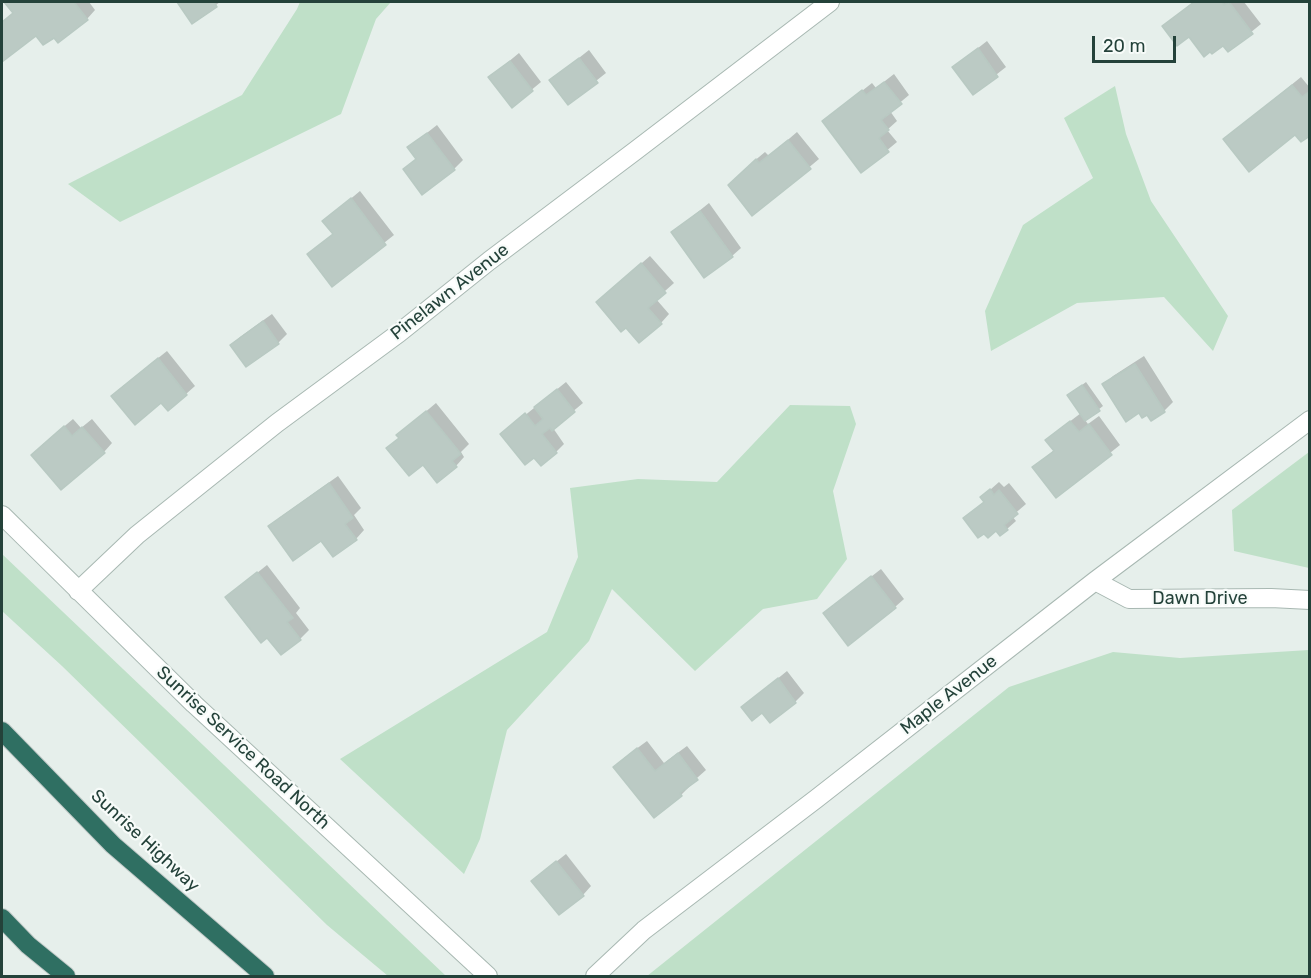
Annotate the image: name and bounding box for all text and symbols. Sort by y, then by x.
scale bar [1095,24,1179,62]
text: 20 m [1103,35,1145,57]
street label: Pinelawn Avenue [387,239,513,345]
street label: Dawn Drive [1152,588,1248,610]
street label: Maple Avenue [896,651,1002,739]
street label: Sunrise Service Road North [152,662,334,834]
street label: Sunrise Highway [86,785,204,897]

